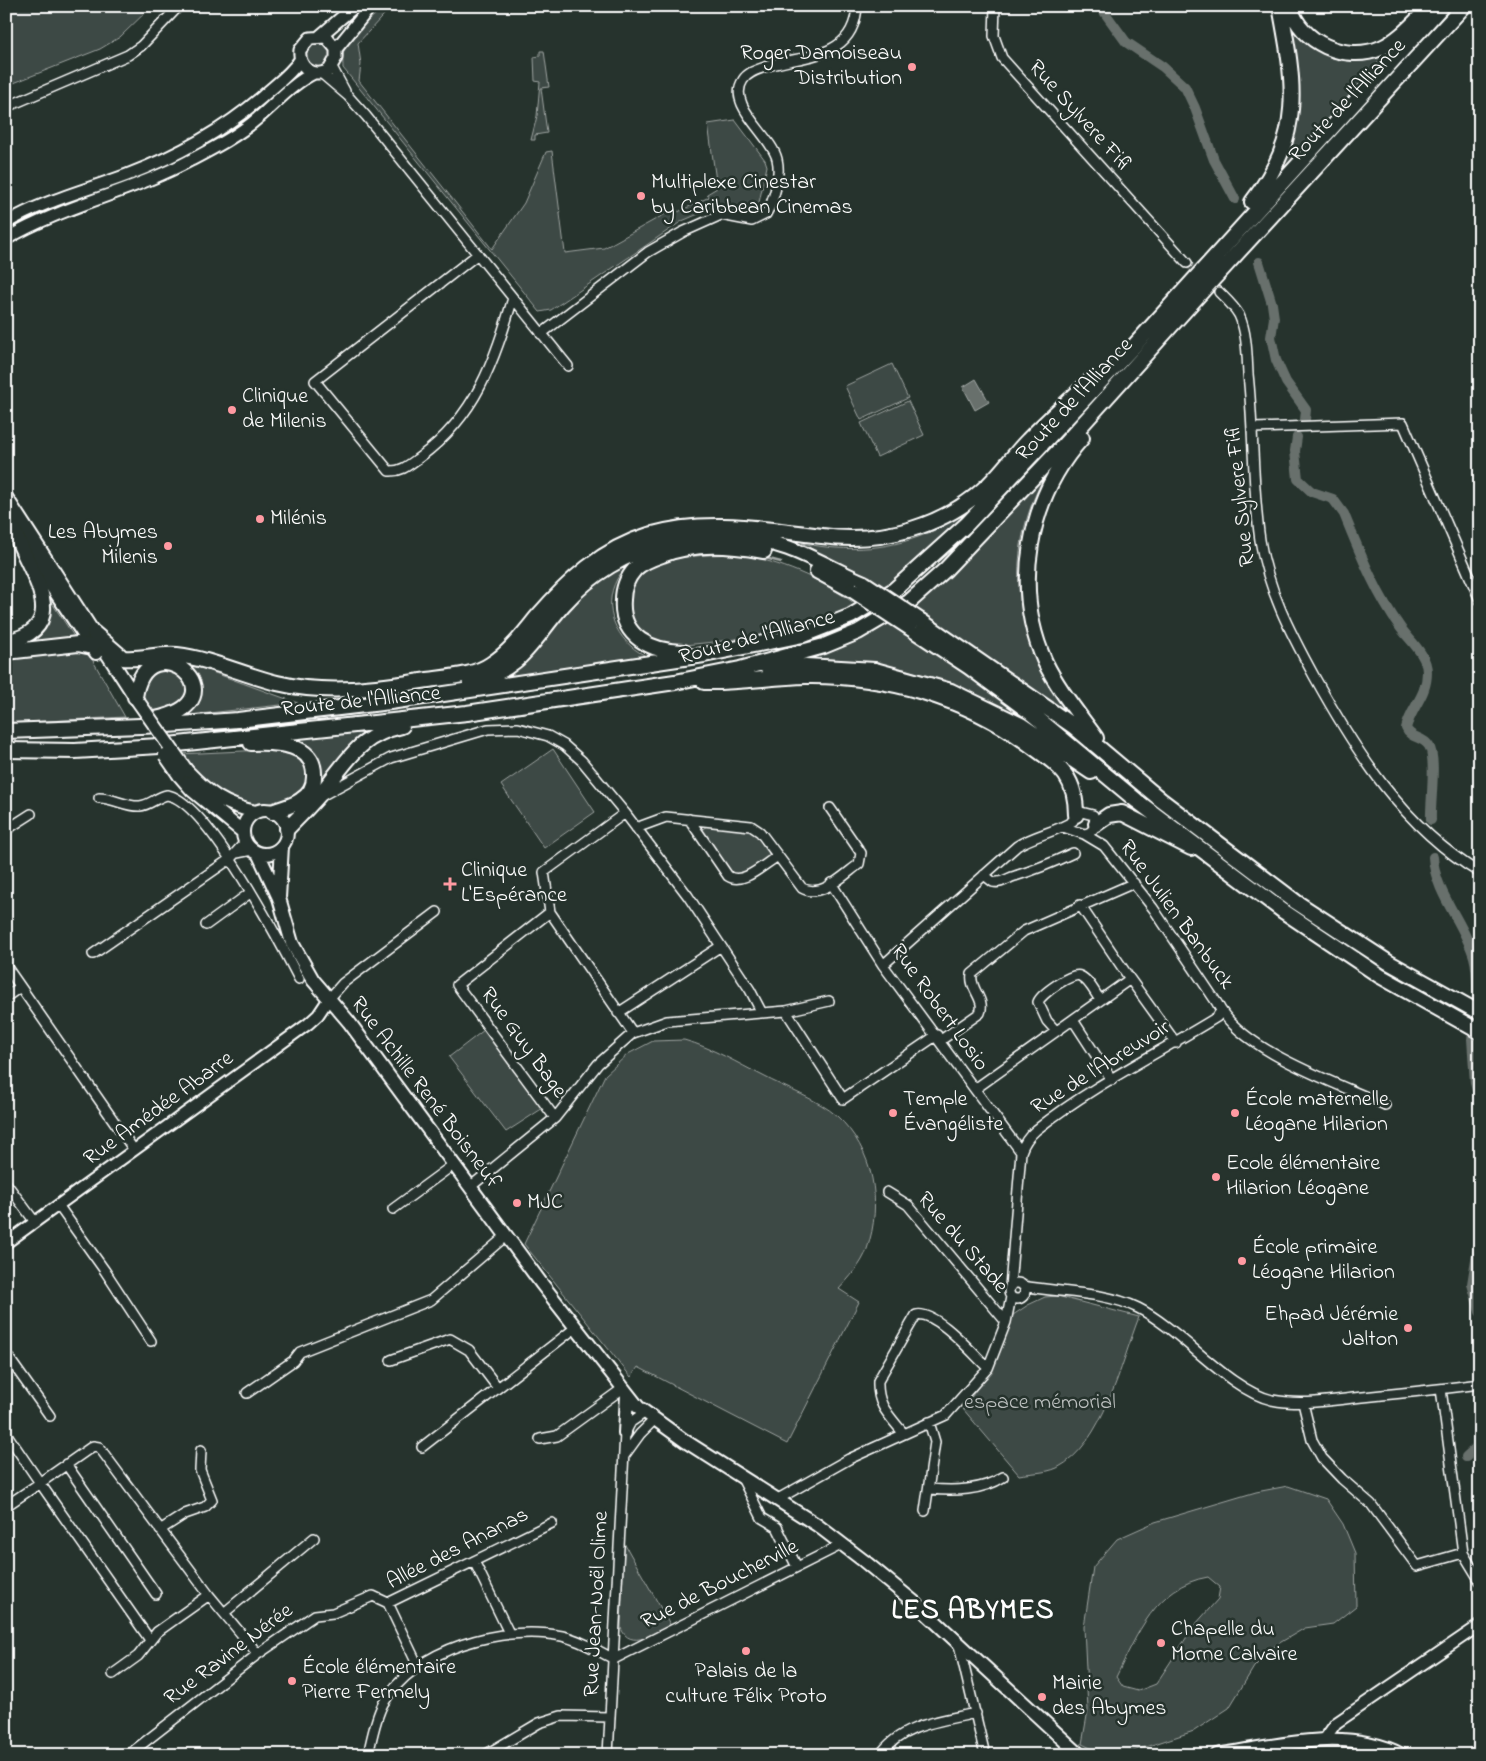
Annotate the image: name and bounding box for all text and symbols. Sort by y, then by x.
street label: Route de l'Alliance [1282,32,1414,170]
place label: Roger Damoiseau Distribution [740,38,902,95]
street label: Rue Sylvere Fifi [1019,53,1140,182]
marker: Roger Damoiseau Distribution [906,61,918,73]
place label: Multiplexe Cinestar by Caribbean Cinemas [651,167,853,225]
marker: Multiplexe Cinestar by Caribbean Cinemas [635,190,647,202]
street label: Route de l'Alliance [1009,331,1141,469]
place label: Clinique de Milenis [242,381,327,438]
marker: Clinique de Milenis [226,404,238,416]
street label: Rue Sylvere Fifi [1218,422,1265,568]
place label: Milénis [270,503,327,535]
marker: Milénis [254,513,266,525]
place label: Les Abymes Milenis [48,517,158,574]
marker: Les Abymes Milenis [162,540,174,552]
street label: Route de l'Alliance [676,602,838,674]
street label: Route de l'Alliance [280,678,442,726]
street label: Rue Julien Banbuck [1111,833,1242,997]
place label: Clinique L'Espérance [461,855,567,912]
marker: Clinique L'Espérance [443,877,457,891]
street label: Rue Robert Losio [882,938,996,1078]
street label: Rue Guy Bage [471,981,574,1106]
street label: Rue Achille René Boisneuf [342,990,509,1197]
street label: Rue de l'Abreuvoir [1025,1012,1177,1124]
street label: Rue Amédée Abarre [77,1043,241,1174]
place label: Temple Évangéliste [903,1084,1004,1142]
place label: École maternelle Léogane Hilarion [1245,1084,1389,1142]
marker: Temple Évangéliste [887,1107,899,1119]
marker: École maternelle Léogane Hilarion [1229,1107,1241,1119]
place label: Ecole élémentaire Hilarion Léogane [1226,1148,1380,1206]
marker: Ecole élémentaire Hilarion Léogane [1210,1171,1222,1183]
street label: Rue du Stade [909,1185,1016,1301]
place label: MJC [527,1187,563,1219]
marker: MJC [511,1197,523,1209]
place label: École primaire Léogane Hilarion [1252,1232,1395,1290]
marker: École primaire Léogane Hilarion [1236,1255,1248,1267]
place label: Ehpad Jérémie Jalton [1264,1299,1398,1356]
marker: Ehpad Jérémie Jalton [1402,1322,1414,1334]
park label: espace mémorial [964,1387,1116,1419]
street label: Allée des Ananas [382,1499,534,1599]
street label: Rue Jean-Noël Olime [576,1510,618,1698]
street label: Rue de Boucherville [636,1531,805,1639]
district label: LES ABYMES [891,1591,1055,1632]
street label: Rue Ravine Nérée [158,1596,300,1714]
place label: Chapelle du Morne Calvaire [1171,1614,1298,1671]
marker: Chapelle du Morne Calvaire [1155,1637,1167,1649]
marker: Palais de la culture Félix Proto [740,1645,752,1657]
place label: École élémentaire Pierre Fermely [302,1652,456,1710]
place label: Palais de la culture Félix Proto [665,1656,827,1713]
place label: Mairie des Abymes [1052,1668,1166,1726]
marker: École élémentaire Pierre Fermely [286,1675,298,1687]
marker: Mairie des Abymes [1036,1691,1048,1703]

